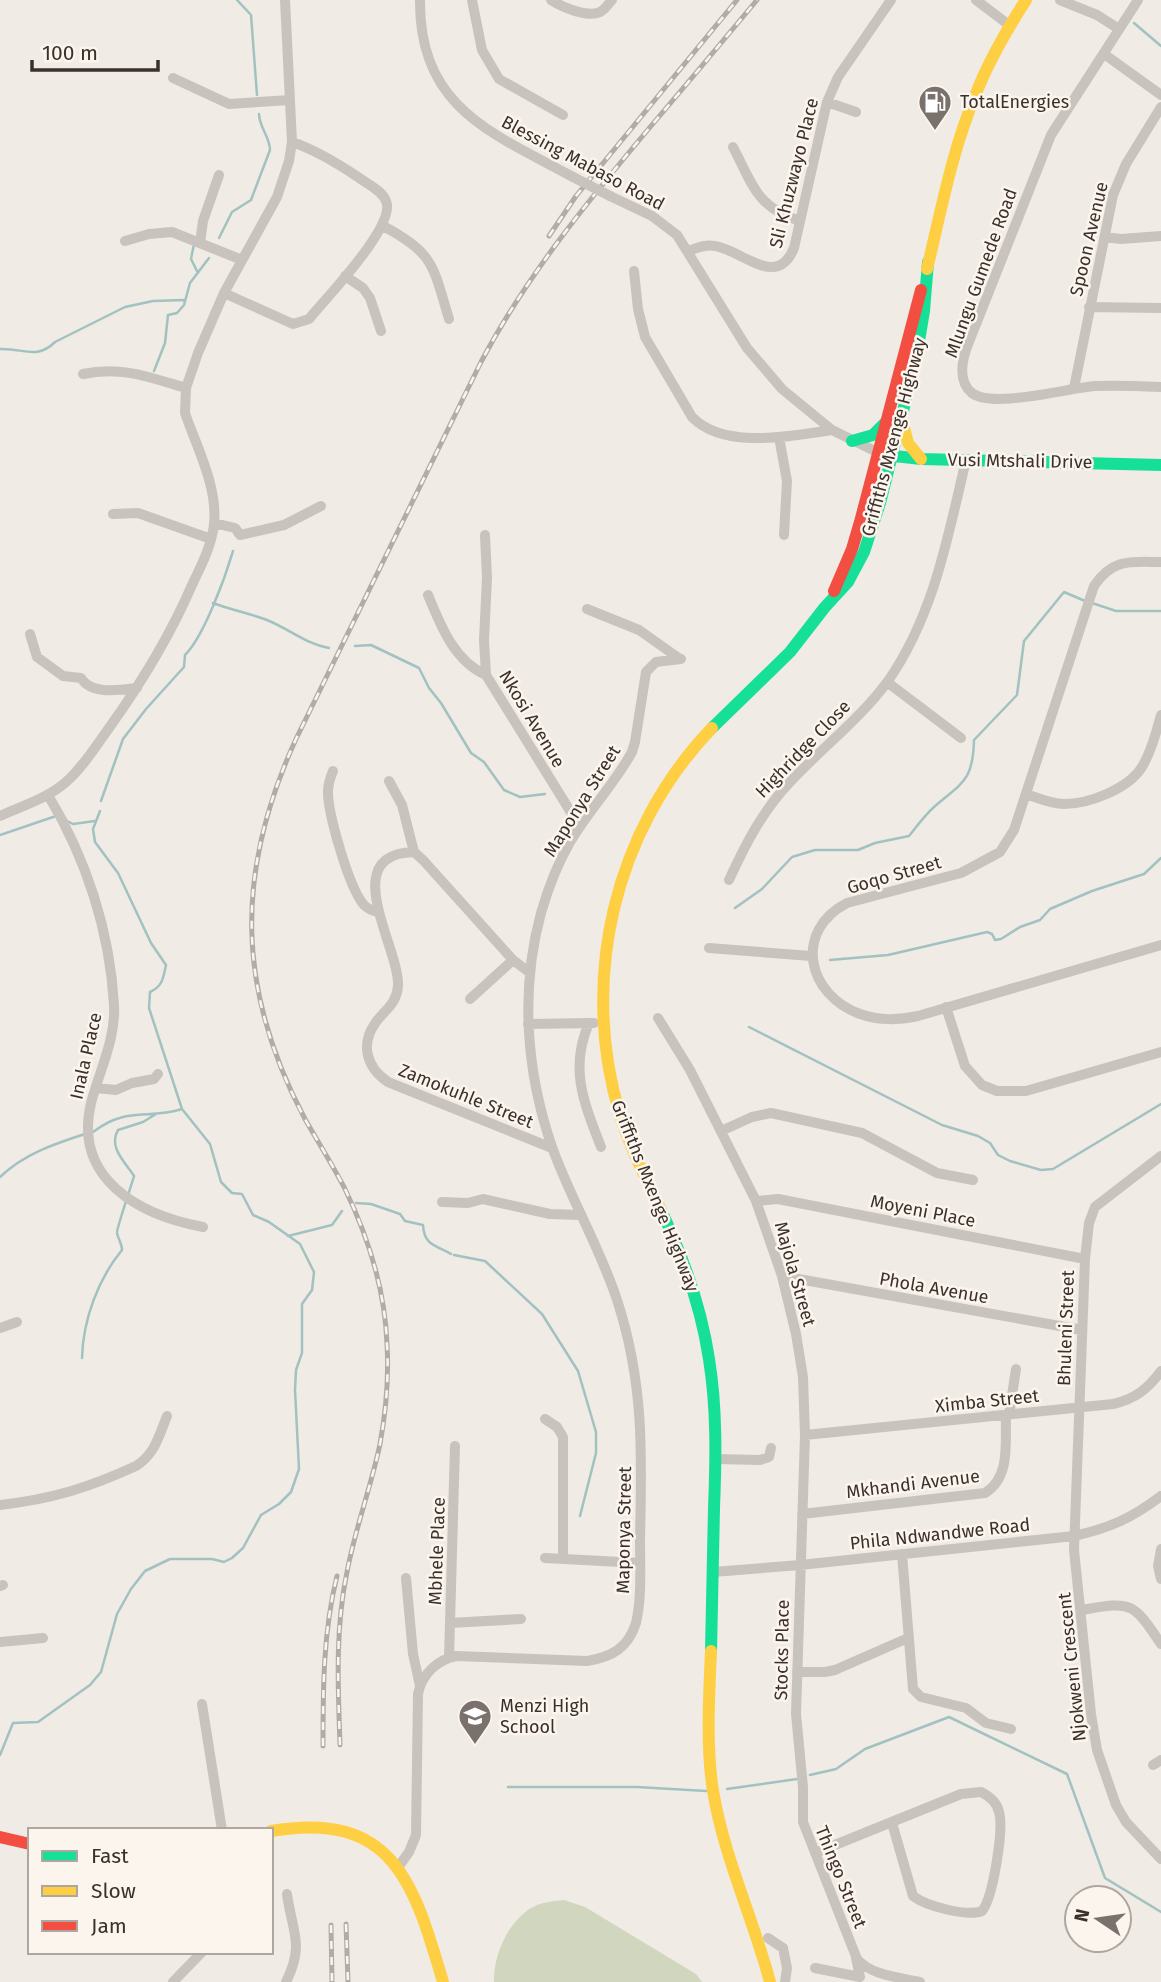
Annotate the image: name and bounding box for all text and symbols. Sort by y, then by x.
scale bar [32,28,158,72]
text: 100 m [42,40,98,66]
fuel station icon: TotalEnergies [916,83,954,132]
place label: TotalEnergies [960,91,1069,113]
street label: Sli Khuzwayo Place [765,96,823,250]
street label: Blessing Mabaso Road [498,111,668,215]
street label: Spoon Avenue [1065,180,1113,298]
street label: Mlungu Gumede Road [940,185,1022,361]
street label: Griffiths Mxenge Highway [857,335,931,539]
street label: Vusi Mtshali Drive [947,449,1093,473]
street label: Nkosi Avenue [494,666,570,772]
street label: Highridge Close [751,696,855,802]
street label: Maponya Street [539,741,625,861]
street label: Goqo Street [844,851,944,899]
street label: Inala Place [65,1010,107,1102]
street label: Zamokuhle Street [395,1059,537,1133]
street label: Griffiths Mxenge Highway [606,1097,704,1295]
street label: Moyeni Place [869,1190,977,1232]
street label: Majola Street [770,1219,821,1329]
street label: Phola Avenue [878,1268,990,1308]
street label: Bhuleni Street [1053,1269,1079,1386]
street label: Ximba Street [934,1385,1040,1417]
street label: Mkhandi Avenue [845,1465,981,1503]
street label: Maponya Street [612,1466,636,1594]
street label: Mbhele Place [424,1497,450,1605]
street label: Phila Ndwandwe Road [849,1514,1031,1554]
street label: Njokweni Crescent [1053,1591,1091,1743]
street label: Stocks Place [770,1599,794,1701]
place label: Menzi High School [500,1695,589,1738]
school or university icon: Menzi High School [456,1697,494,1746]
street label: Thingo Street [810,1822,872,1932]
legend [28,1828,273,1954]
text: Fast [91,1843,129,1869]
text: Slow [91,1878,136,1904]
north arrow [1063,1884,1133,1954]
text: N [1069,1907,1095,1924]
text: Jam [91,1913,127,1939]

